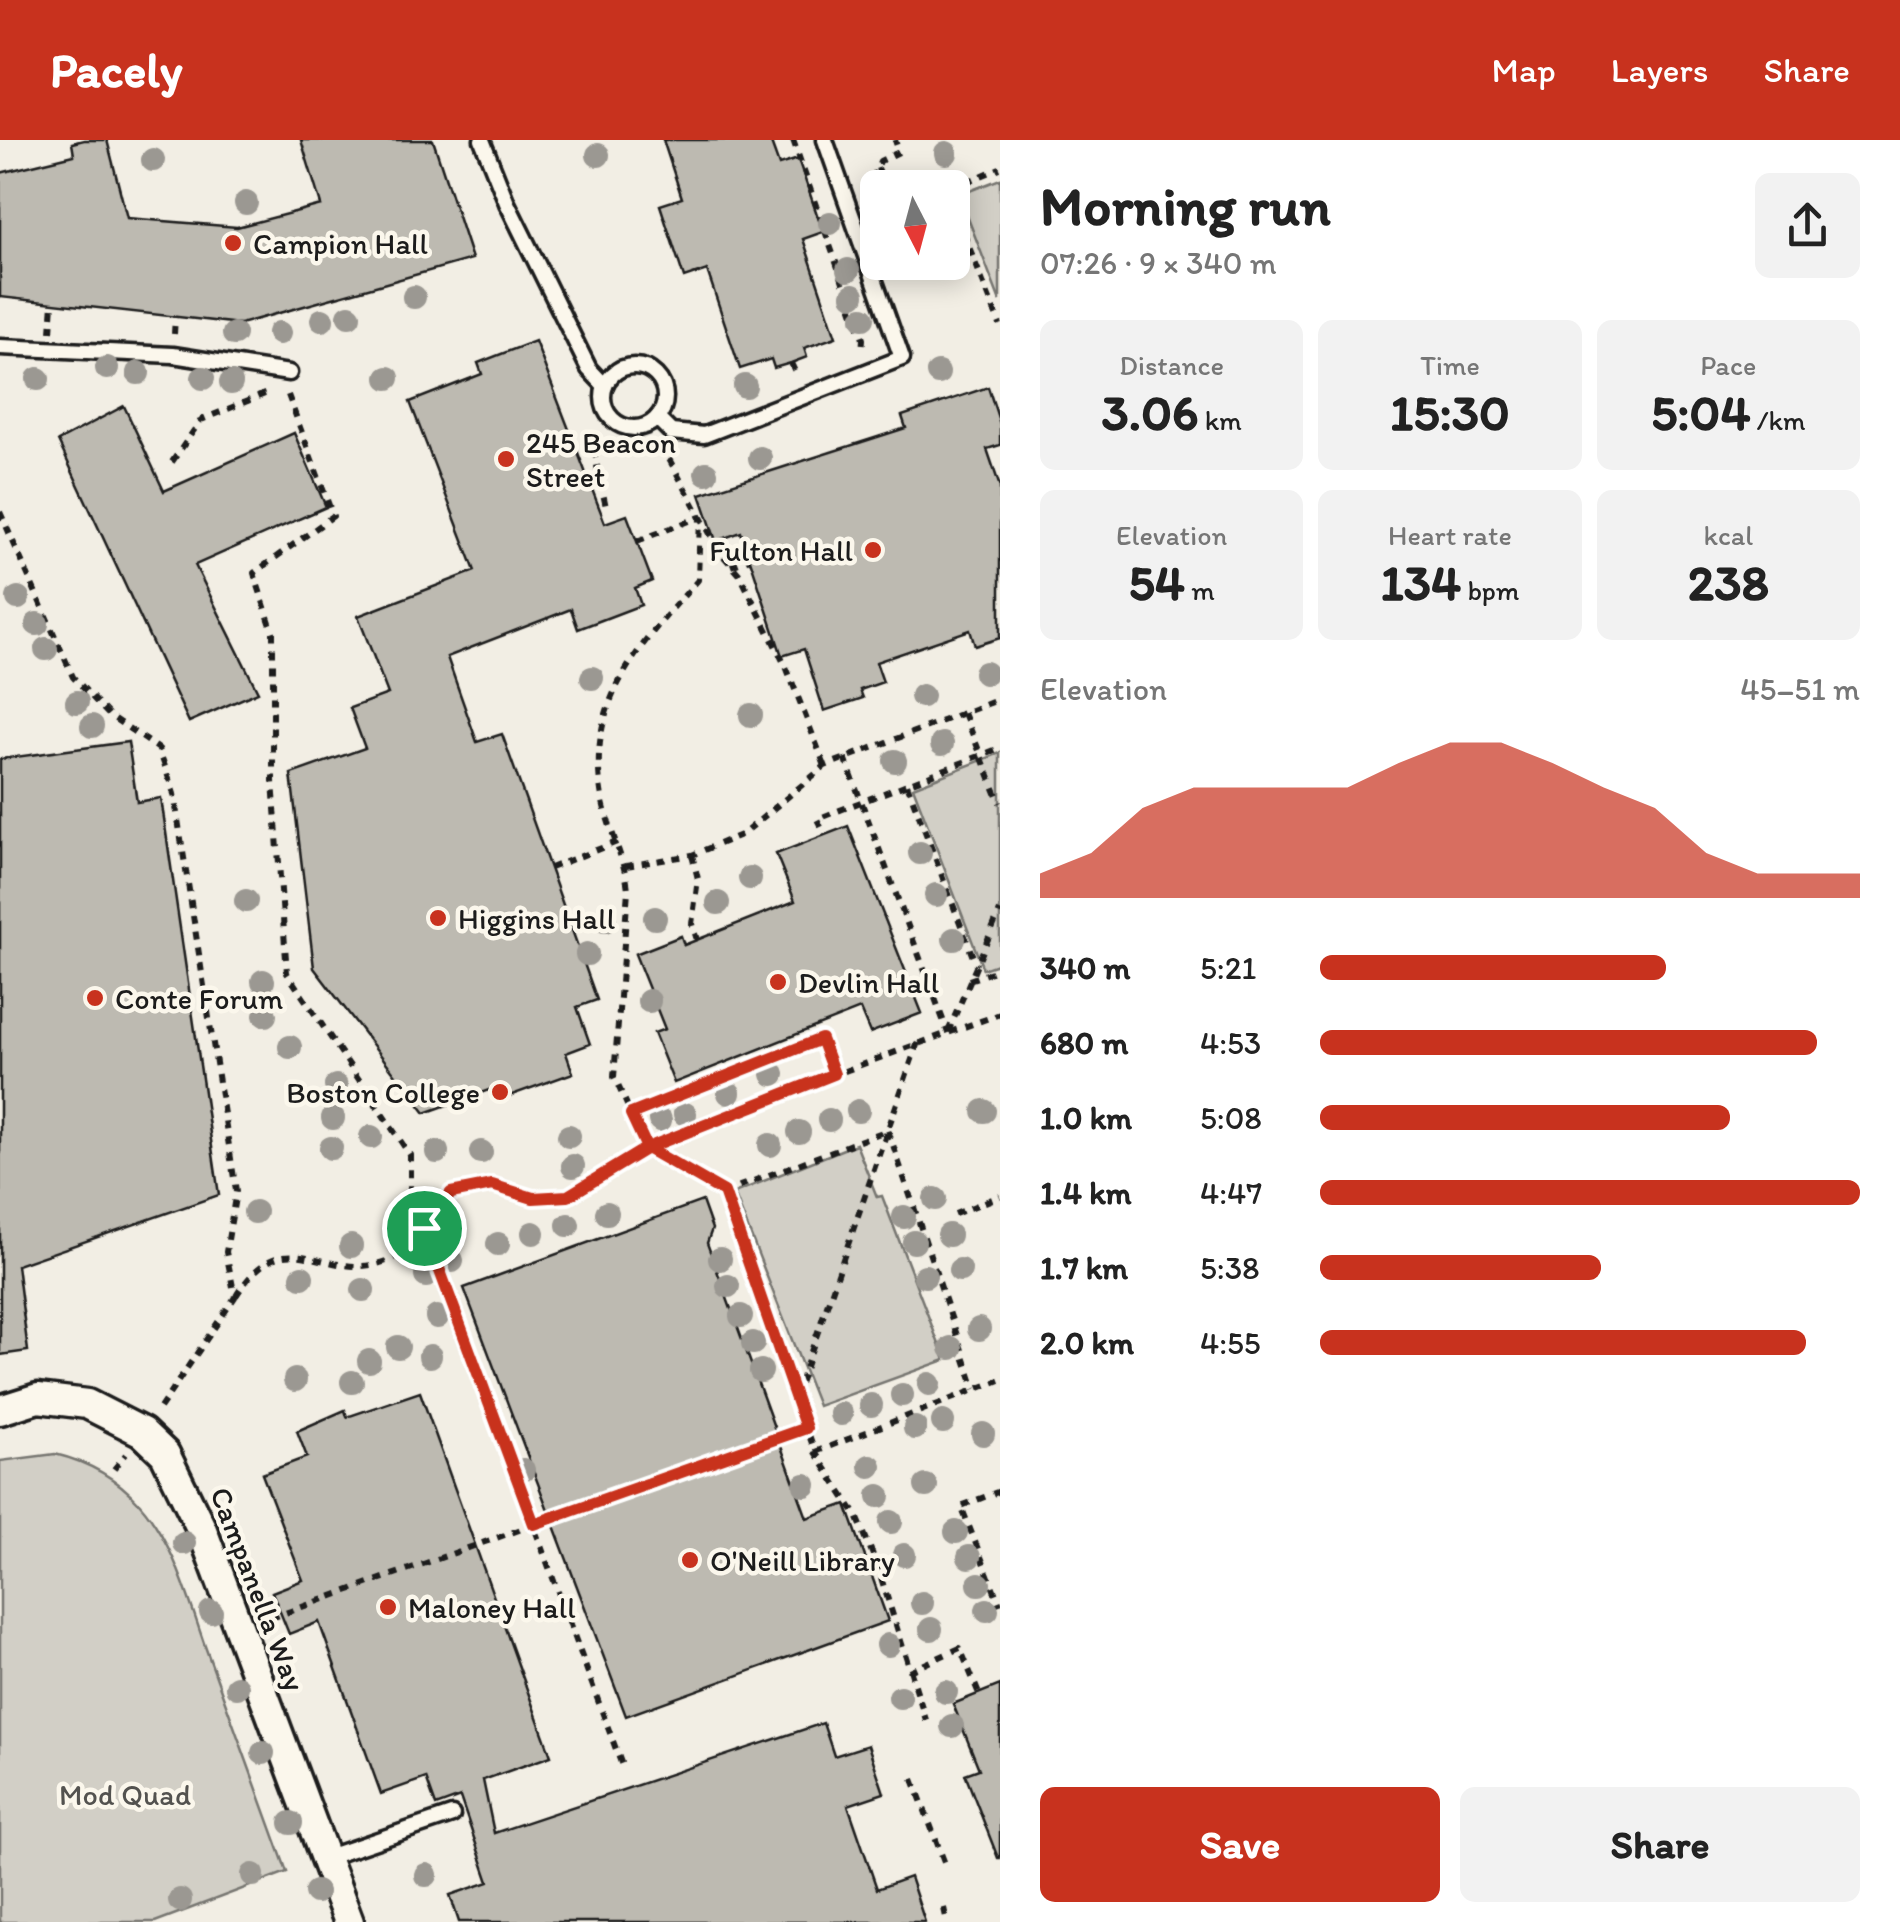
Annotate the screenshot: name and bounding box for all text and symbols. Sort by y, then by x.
text: Pacely [50,41,182,99]
text: Map [1492,49,1556,91]
text: Layers [1611,49,1708,91]
text: Share [1763,49,1850,91]
north arrow [860,170,970,280]
map controls [860,170,970,280]
text: Morning run [1040,173,1331,239]
button: share [1755,173,1860,278]
place label: Campion Hall [253,225,428,262]
marker: Campion Hall [222,232,244,254]
text: 07:26 · 9 × 340 m [1040,244,1277,282]
text: Distance [1119,348,1224,382]
text: Time [1420,348,1480,382]
text: Pace [1700,348,1756,382]
text: 3.06 [1102,382,1198,443]
text: 15:30 [1390,382,1510,443]
text: 5:04 [1651,382,1750,443]
text: km [1198,403,1242,437]
text: /km [1750,403,1806,437]
place label: 245 Beacon Street [526,424,676,495]
marker: 245 Beacon Street [495,448,517,470]
text: Elevation [1116,518,1227,552]
text: Heart rate [1388,518,1512,552]
text: kcal [1703,518,1753,552]
place label: Fulton Hall [709,532,854,569]
marker: Fulton Hall [862,539,884,561]
text: 54 [1129,552,1185,613]
text: 134 [1381,552,1461,613]
text: 238 [1688,552,1769,613]
text: m [1185,573,1215,607]
text: bpm [1461,573,1519,607]
text: Elevation [1040,670,1167,708]
text: 45–51 m [1740,670,1860,708]
place label: Higgins Hall [458,900,616,937]
marker: Higgins Hall [427,907,449,929]
text: 340 m [1040,949,1131,987]
text: 5:21 [1200,949,1256,987]
place label: Devlin Hall [798,964,940,1001]
marker: Devlin Hall [767,971,789,993]
place label: Conte Forum [115,980,283,1017]
marker: Conte Forum [84,987,106,1009]
text: 680 m [1040,1024,1128,1062]
text: 4:53 [1200,1024,1261,1062]
place label: Boston College [286,1074,480,1111]
marker: Boston College [489,1081,511,1103]
text: 1.0 km [1040,1099,1132,1137]
text: 5:08 [1200,1099,1262,1137]
text: 1.4 km [1040,1174,1131,1212]
text: 4:47 [1200,1174,1262,1212]
pin [382,1186,467,1271]
icon: arrive [397,1201,452,1256]
text: 1.7 km [1040,1249,1128,1287]
text: 5:38 [1200,1249,1260,1287]
text: 2.0 km [1040,1324,1134,1362]
text: 4:55 [1200,1324,1261,1362]
street label: Campanella Way [202,1482,314,1696]
place label: O'Neill Library [710,1542,895,1579]
marker: O'Neill Library [679,1549,701,1571]
place label: Maloney Hall [408,1589,576,1626]
marker: Maloney Hall [377,1596,399,1618]
park label: Mod Quad [59,1776,191,1813]
button: Save [1040,1787,1440,1902]
button: Share [1460,1787,1860,1902]

